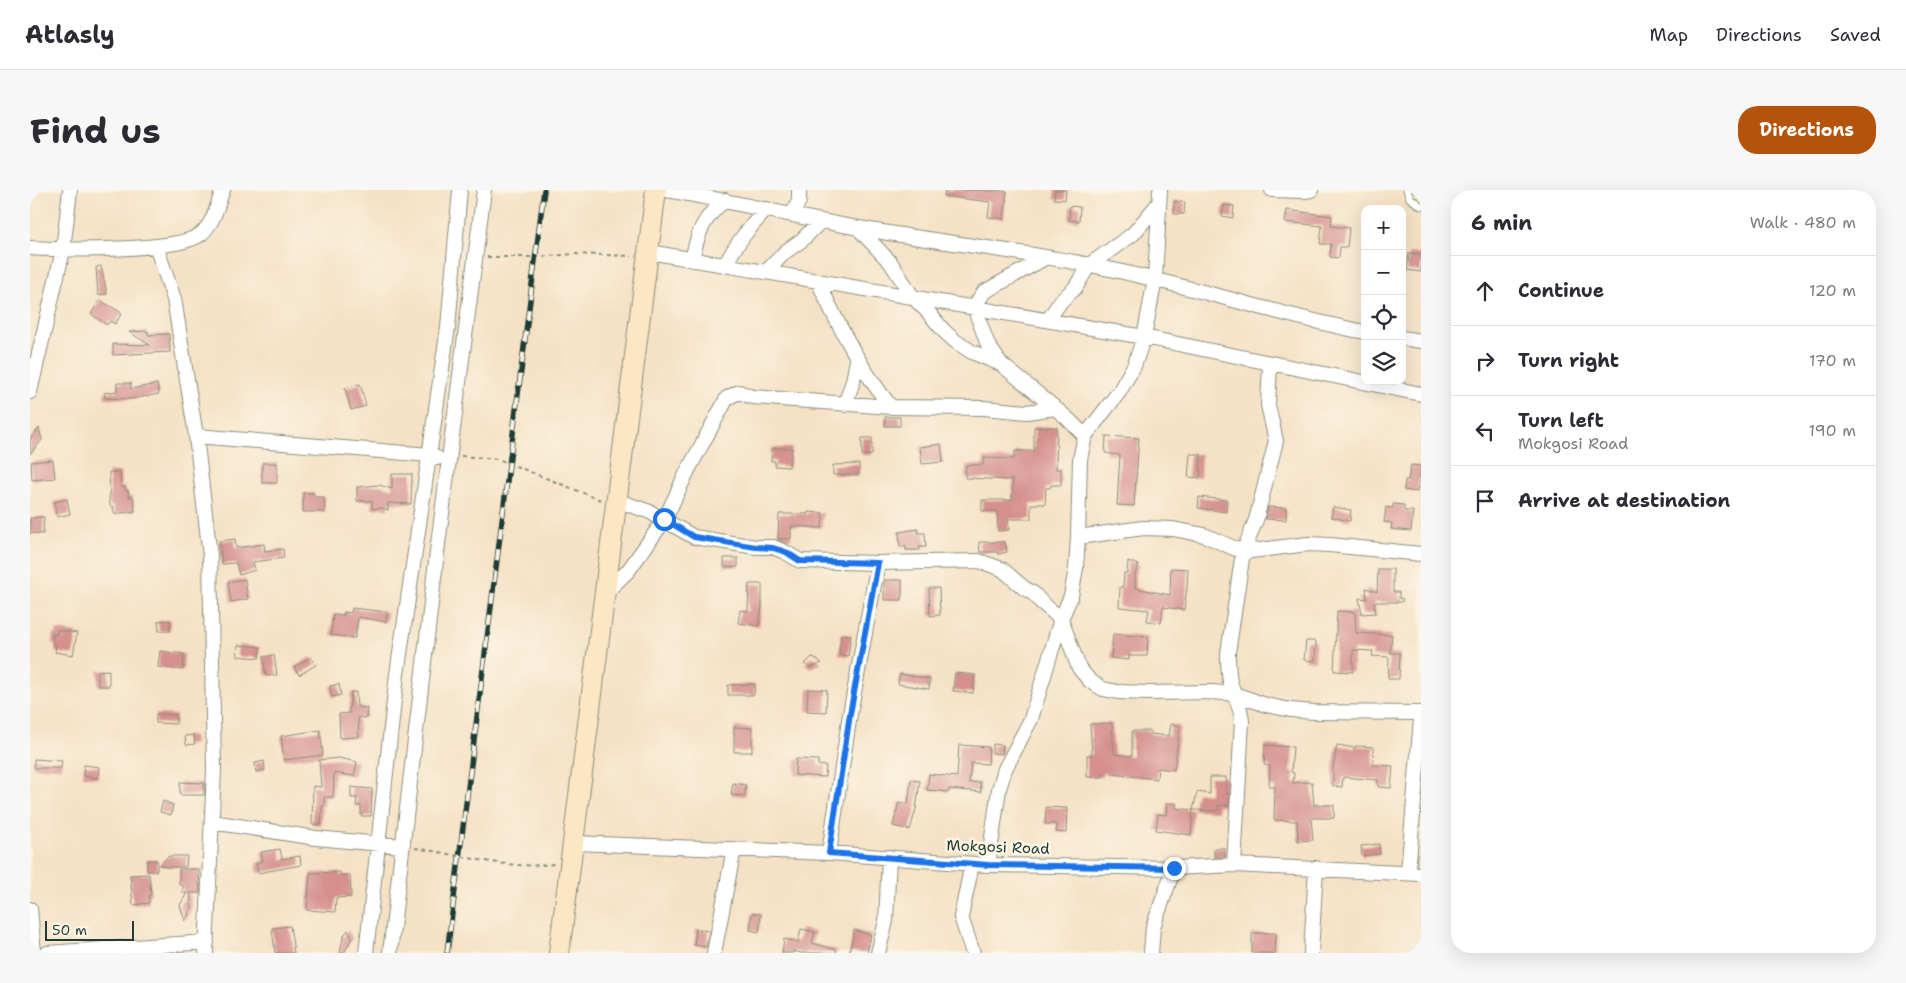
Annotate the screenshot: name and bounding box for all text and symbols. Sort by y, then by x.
text: Atlasly [25,19,115,51]
text: Map [1650,23,1688,47]
text: Directions [1716,23,1802,47]
text: Saved [1830,23,1881,47]
button: Directions [1738,106,1876,154]
text: Find us [30,107,161,154]
map controls [1361,205,1406,385]
button: + [1361,205,1406,250]
text: 6 min [1471,209,1532,237]
text: Walk · 480 m [1750,212,1856,233]
button: − [1361,250,1406,295]
icon: ahead [1471,277,1499,305]
text: Continue [1518,278,1604,303]
text: 120 m [1809,280,1856,301]
button: locate [1361,295,1406,340]
button: layers [1361,340,1406,385]
icon: right [1471,347,1499,375]
text: Turn right [1518,348,1619,373]
text: 170 m [1809,350,1856,371]
text: Turn left [1518,408,1604,433]
icon: left [1471,417,1499,445]
text: 190 m [1809,420,1856,441]
text: Mokgosi Road [1518,433,1628,454]
icon: arrive [1471,487,1499,515]
text: Arrive at destination [1518,488,1730,513]
route start [653,508,676,531]
street label: Mokgosi Road [946,835,1051,859]
route end [1163,857,1186,880]
scale bar [45,918,134,941]
text: 50 m [52,921,87,939]

